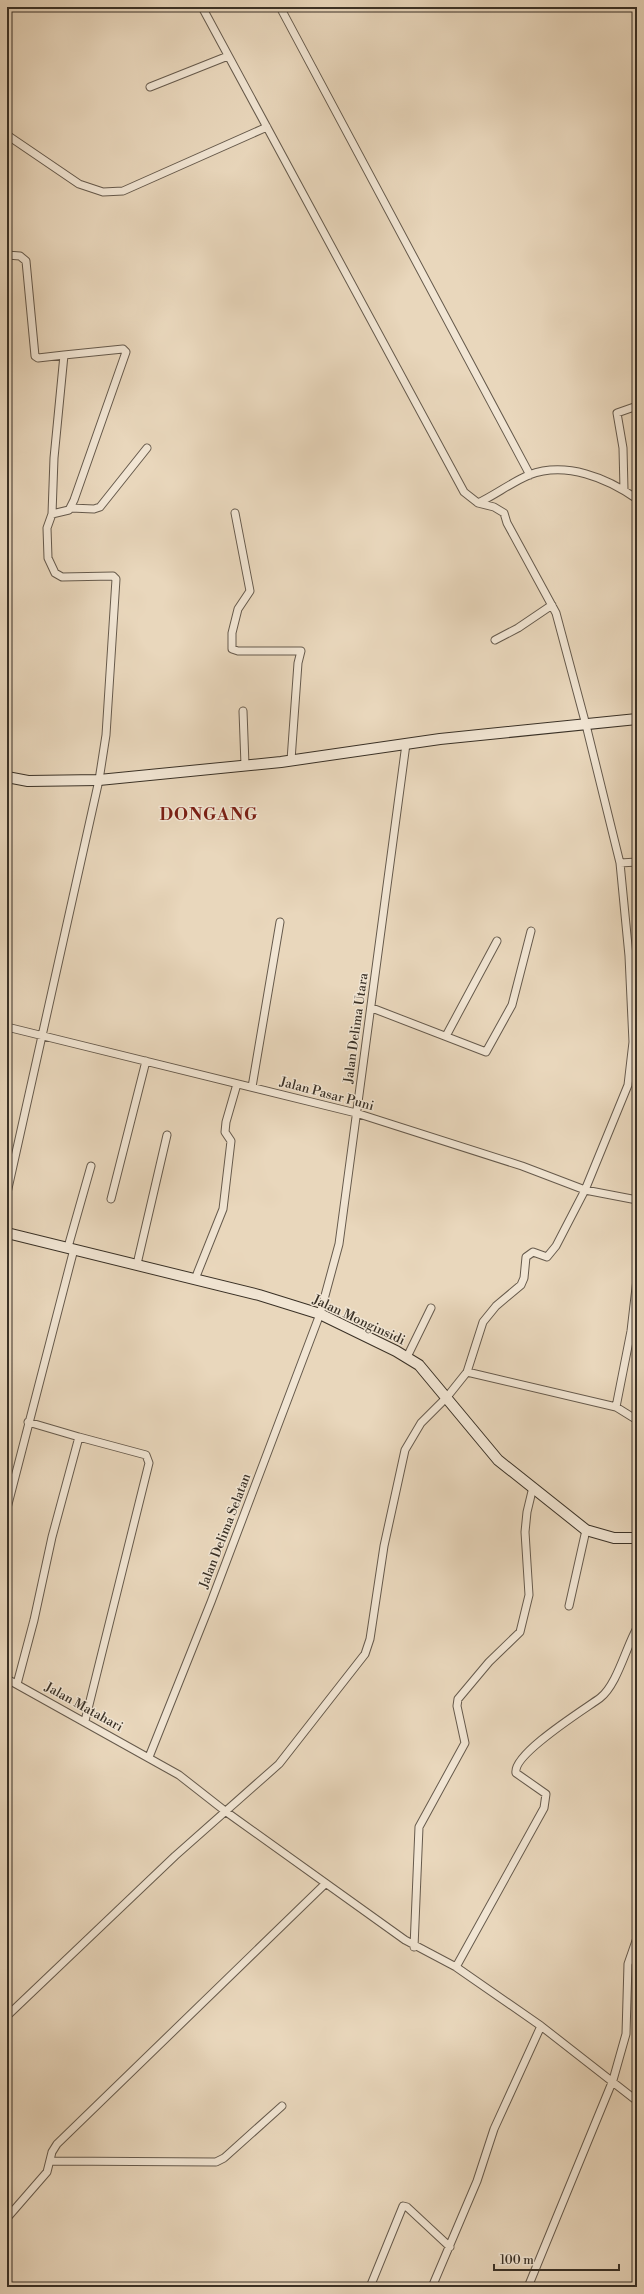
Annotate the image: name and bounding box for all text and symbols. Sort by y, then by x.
district label: DONGANG [160,804,258,826]
street label: Jalan Delima Utara [340,971,372,1085]
street label: Jalan Pasar Puni [277,1073,376,1114]
street label: Jalan Monginsidi [309,1291,408,1348]
street label: Jalan Delima Selatan [195,1471,254,1592]
street label: Jalan Matahari [41,1678,126,1735]
scale bar [494,2246,619,2272]
text: 100 m [500,2253,534,2268]

